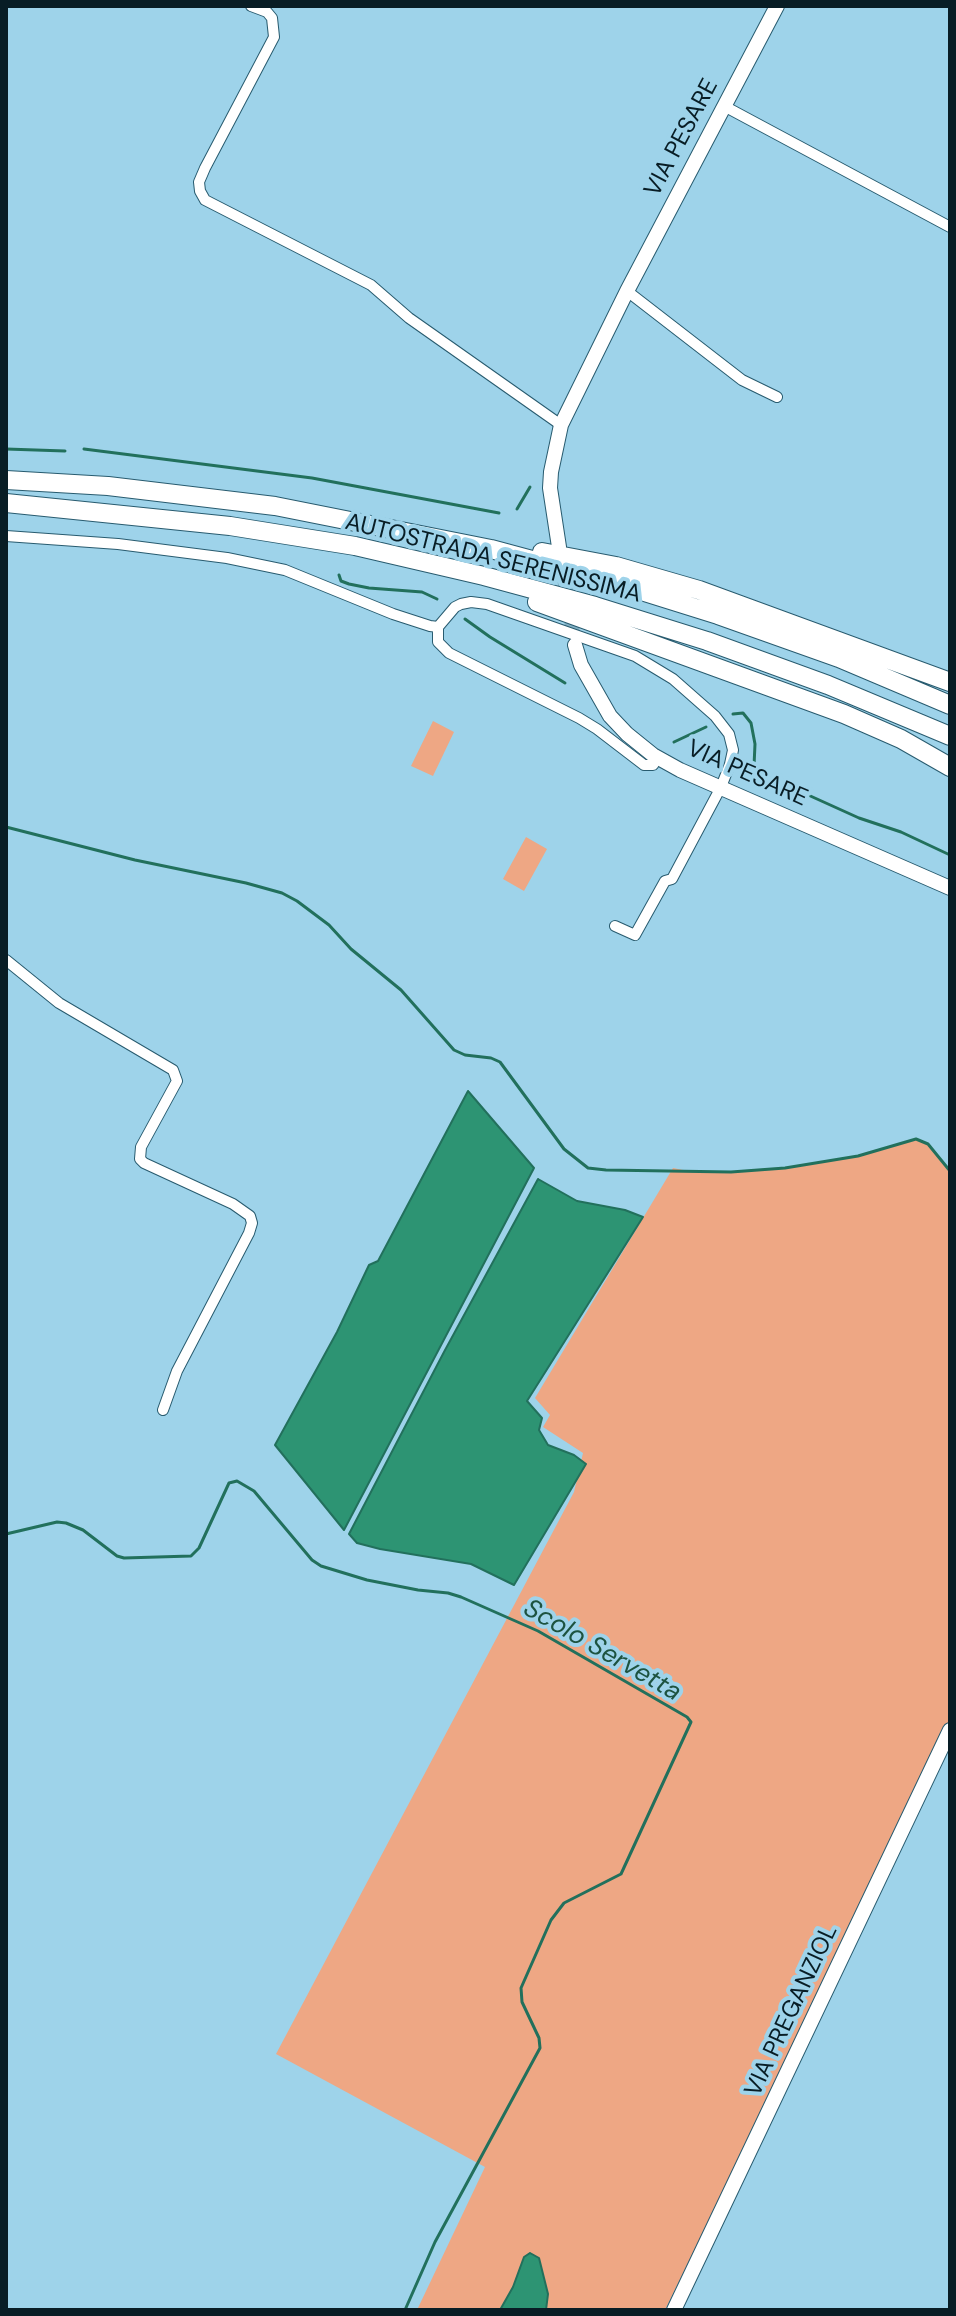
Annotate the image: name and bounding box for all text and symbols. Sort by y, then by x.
street label: VIA PESARE [639,74,725,202]
street label: AUTOSTRADA SERENISSIMA [342,508,644,610]
street label: VIA PESARE [682,735,812,813]
water label: Scolo Servetta [518,1593,686,1709]
street label: VIA PREGANZIOL [740,1921,844,2101]

